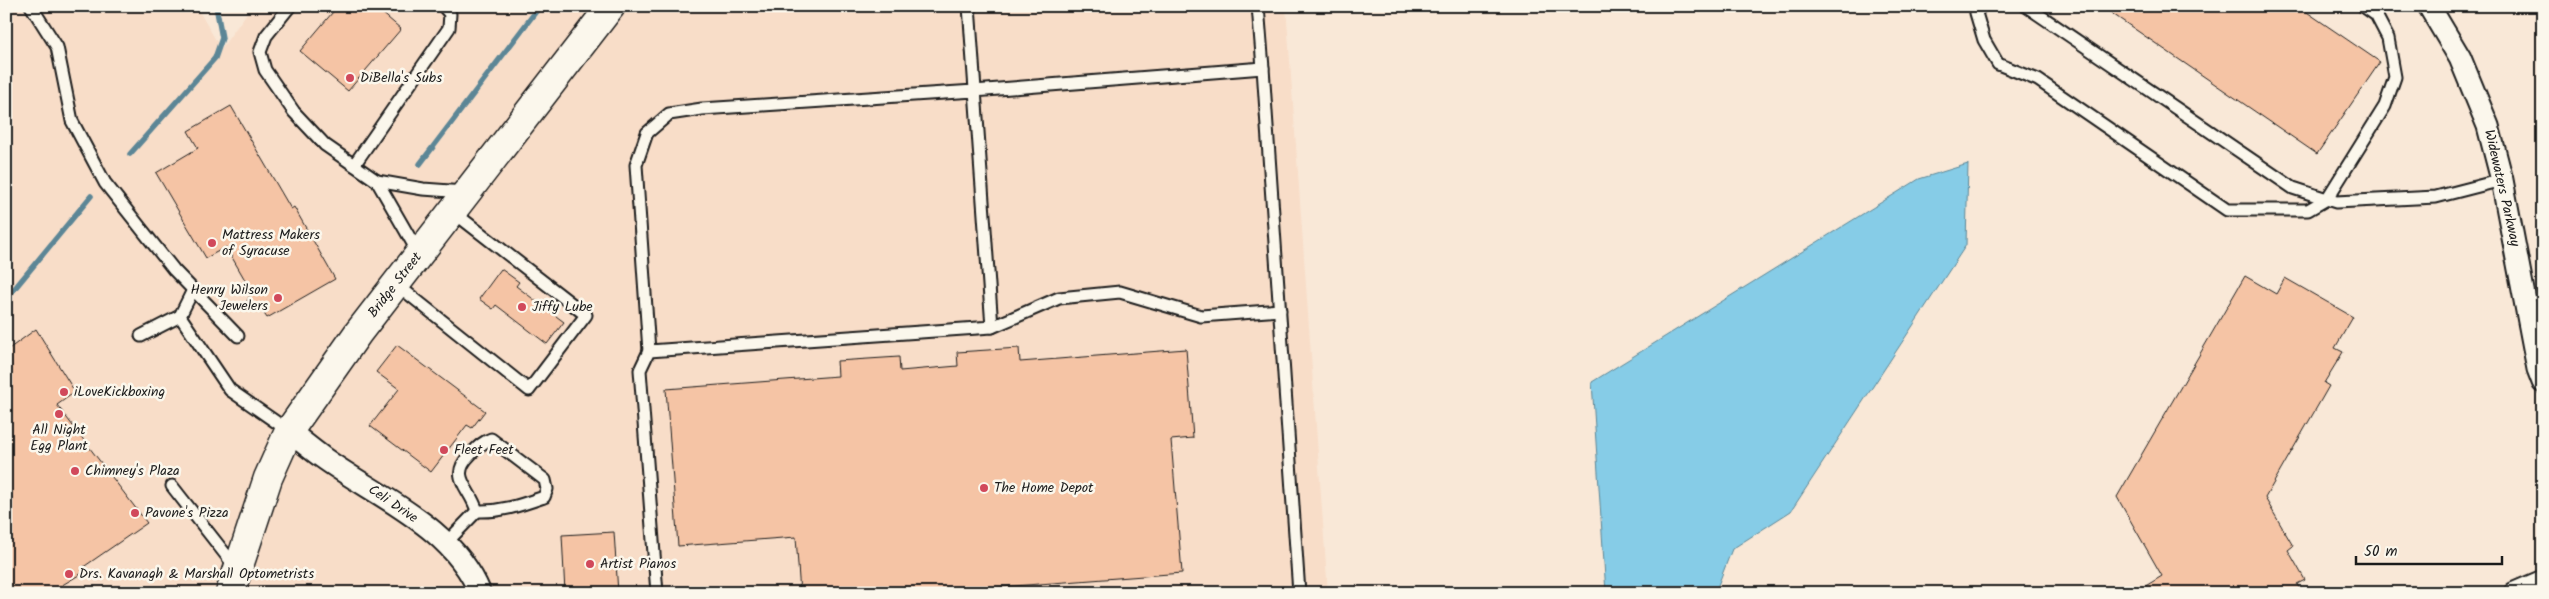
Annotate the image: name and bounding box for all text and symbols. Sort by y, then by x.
place label: DiBella's Subs [360,67,442,89]
marker: DiBella's Subs [344,72,356,84]
street label: Widewaters Parkway [2478,127,2526,249]
place label: Mattress Makers of Syracuse [222,224,320,262]
marker: Mattress Makers of Syracuse [206,237,218,249]
street label: Bridge Street [362,247,428,322]
place label: Henry Wilson Jewelers [191,279,268,317]
marker: Henry Wilson Jewelers [272,292,284,304]
place label: Jiffy Lube [532,296,593,318]
marker: Jiffy Lube [516,301,528,313]
place label: iLoveKickboxing [74,381,165,403]
marker: iLoveKickboxing [58,386,70,398]
marker: All Night Egg Plant [53,408,65,420]
place label: All Night Egg Plant [30,419,88,457]
place label: Fleet Feet [454,439,514,461]
marker: Fleet Feet [438,444,450,456]
place label: Chimney's Plaza [85,460,180,482]
marker: Chimney's Plaza [69,465,81,477]
place label: The Home Depot [994,477,1094,499]
street label: Celi Drive [364,479,423,529]
marker: The Home Depot [978,482,990,494]
place label: Pavone's Pizza [145,502,229,524]
marker: Pavone's Pizza [129,507,141,519]
scale bar [2356,534,2503,566]
text: 50 m [2364,540,2398,564]
place label: Artist Pianos [600,553,676,575]
marker: Artist Pianos [584,558,596,570]
place label: Drs. Kavanagh & Marshall Optometrists [79,563,314,585]
marker: Drs. Kavanagh & Marshall Optometrists [63,568,75,580]

